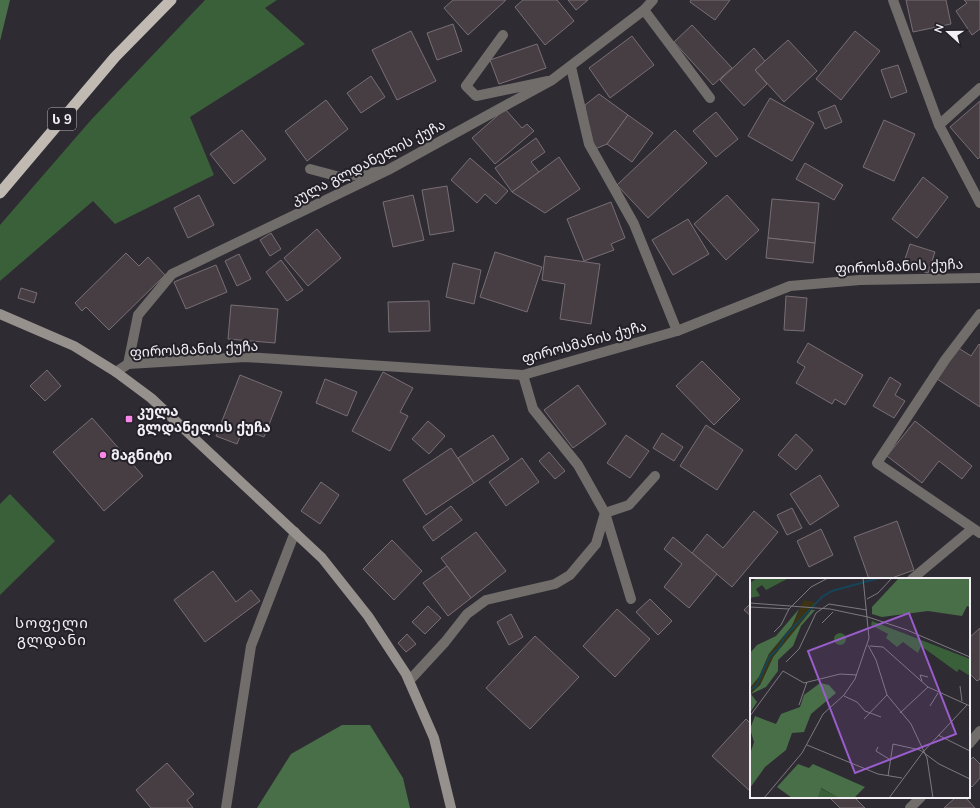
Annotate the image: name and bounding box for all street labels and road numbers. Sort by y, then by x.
road number: ს 9 [48,108,76,130]
street label: კულა გლდანელის ქუჩა [288,115,448,209]
street label: ფიროსმანის ქუჩა [834,255,964,277]
street label: ფიროსმანის ქუჩა [520,317,648,367]
street label: ფიროსმანის ქუჩა [129,337,259,361]

